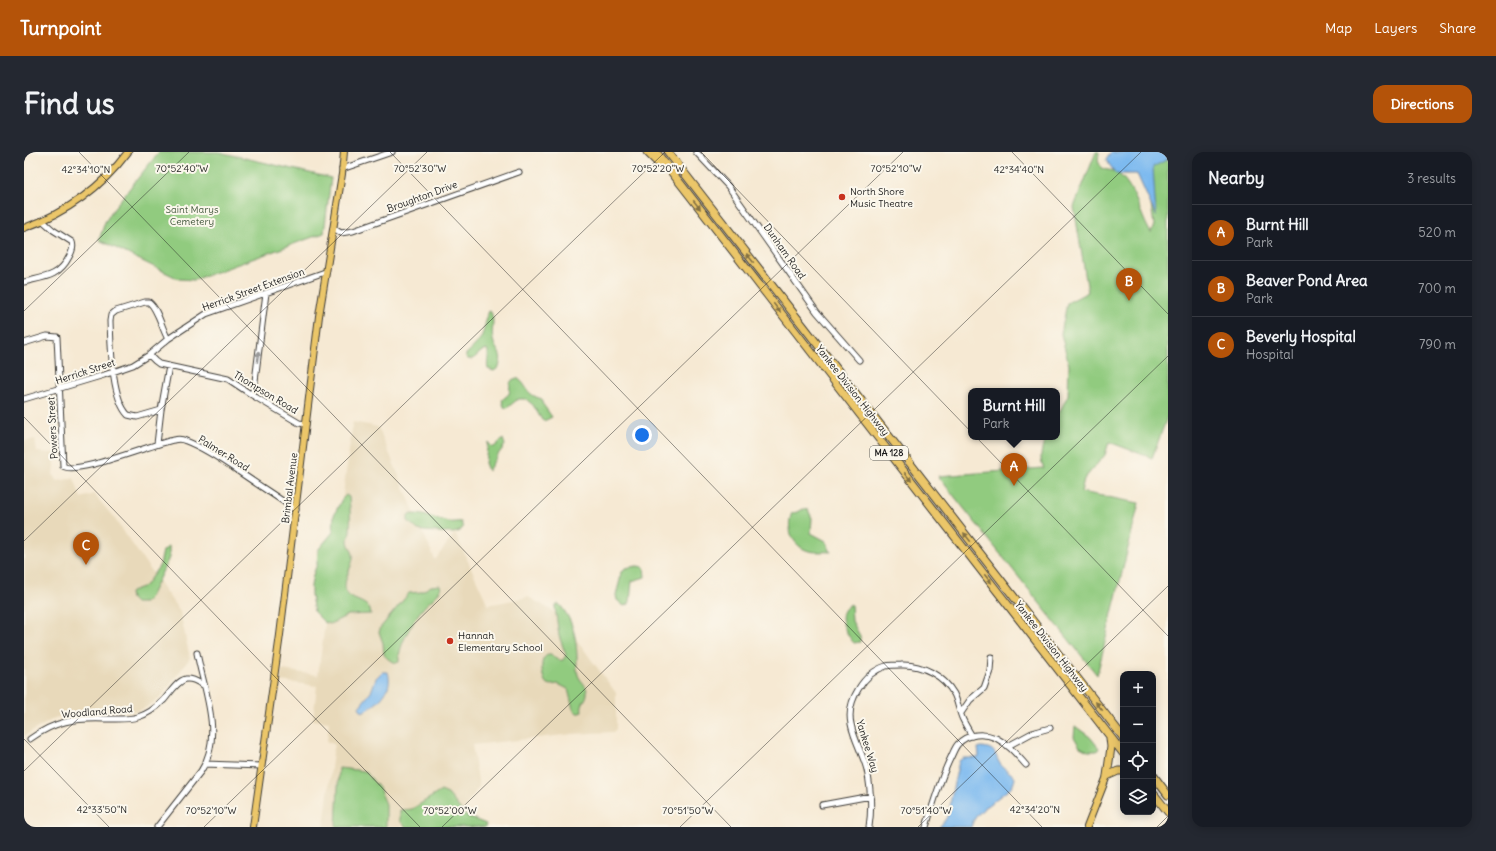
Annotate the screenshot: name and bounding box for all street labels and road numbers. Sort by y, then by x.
street label: Broughton Drive [385,178,459,215]
street label: Dunham Road [761,221,809,282]
street label: Herrick Street Extension [200,265,306,314]
street label: Yankee Division Highway [813,342,892,438]
street label: Herrick Street [54,355,117,387]
street label: Thompson Road [231,368,300,417]
street label: Powers Street [44,396,61,459]
street label: Palmer Road [196,433,252,474]
road number: MA 128 [870,446,908,460]
street label: Brimbal Avenue [279,452,300,524]
street label: Yankee Division Highway [1012,598,1091,694]
street label: Woodland Road [61,702,133,721]
street label: Yankee Way [853,718,882,774]

